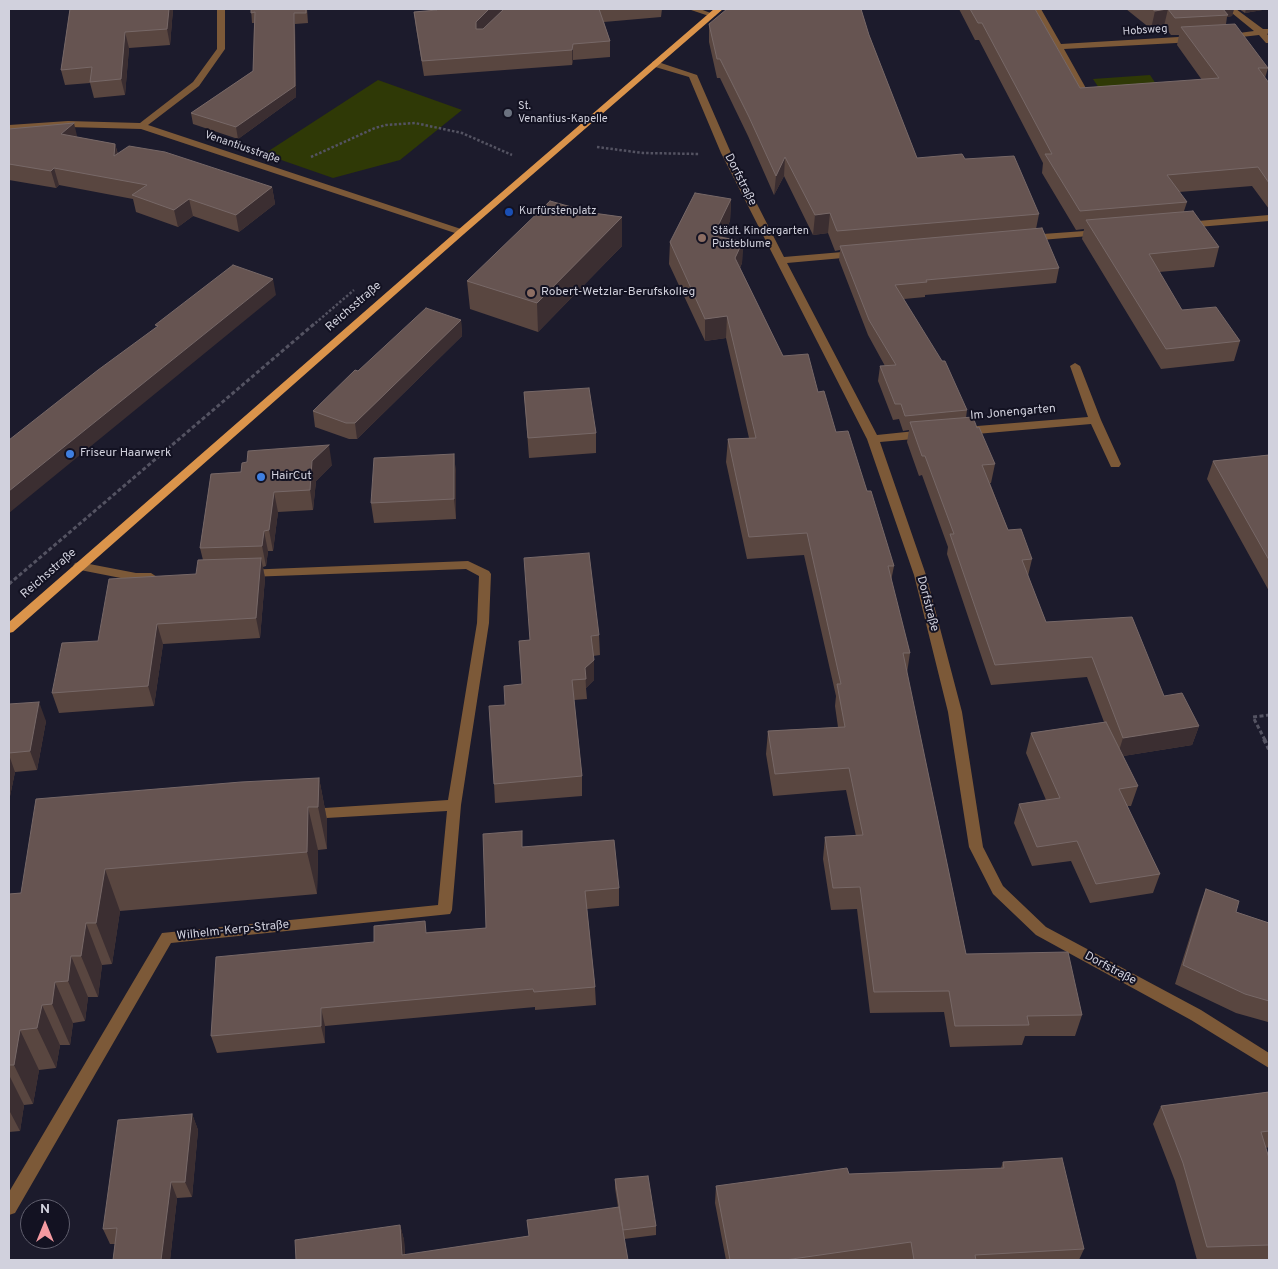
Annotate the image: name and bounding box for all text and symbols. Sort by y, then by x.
street label: Hobsweg [1122,23,1168,39]
place label: St. Venantius-Kapelle [518,100,608,126]
marker: St. Venantius-Kapelle [502,107,514,119]
street label: Venantiusstraße [202,129,282,167]
street label: Dorfstraße [721,152,759,208]
place label: Kurfürstenplatz [519,205,597,219]
marker: Kurfürstenplatz [503,206,515,218]
place label: Städt. Kindergarten Pusteblume [712,225,809,251]
marker: Städt. Kindergarten Pusteblume [696,232,708,244]
street label: Reichsstraße [323,279,385,335]
place label: Robert-Wetzlar-Berufskolleg [541,286,695,300]
marker: Robert-Wetzlar-Berufskolleg [525,287,537,299]
street label: Im Jonengarten [970,402,1056,424]
place label: Friseur Haarwerk [80,447,171,461]
marker: Friseur Haarwerk [64,448,76,460]
place label: HairCut [271,470,312,484]
marker: HairCut [255,471,267,483]
street label: Reichsstraße [18,546,80,602]
street label: Dorfstraße [913,575,941,633]
street label: Wilhelm-Kerp-Straße [176,918,290,944]
street label: Dorfstraße [1082,949,1138,989]
north arrow [20,1199,70,1249]
text: N [40,1201,50,1218]

